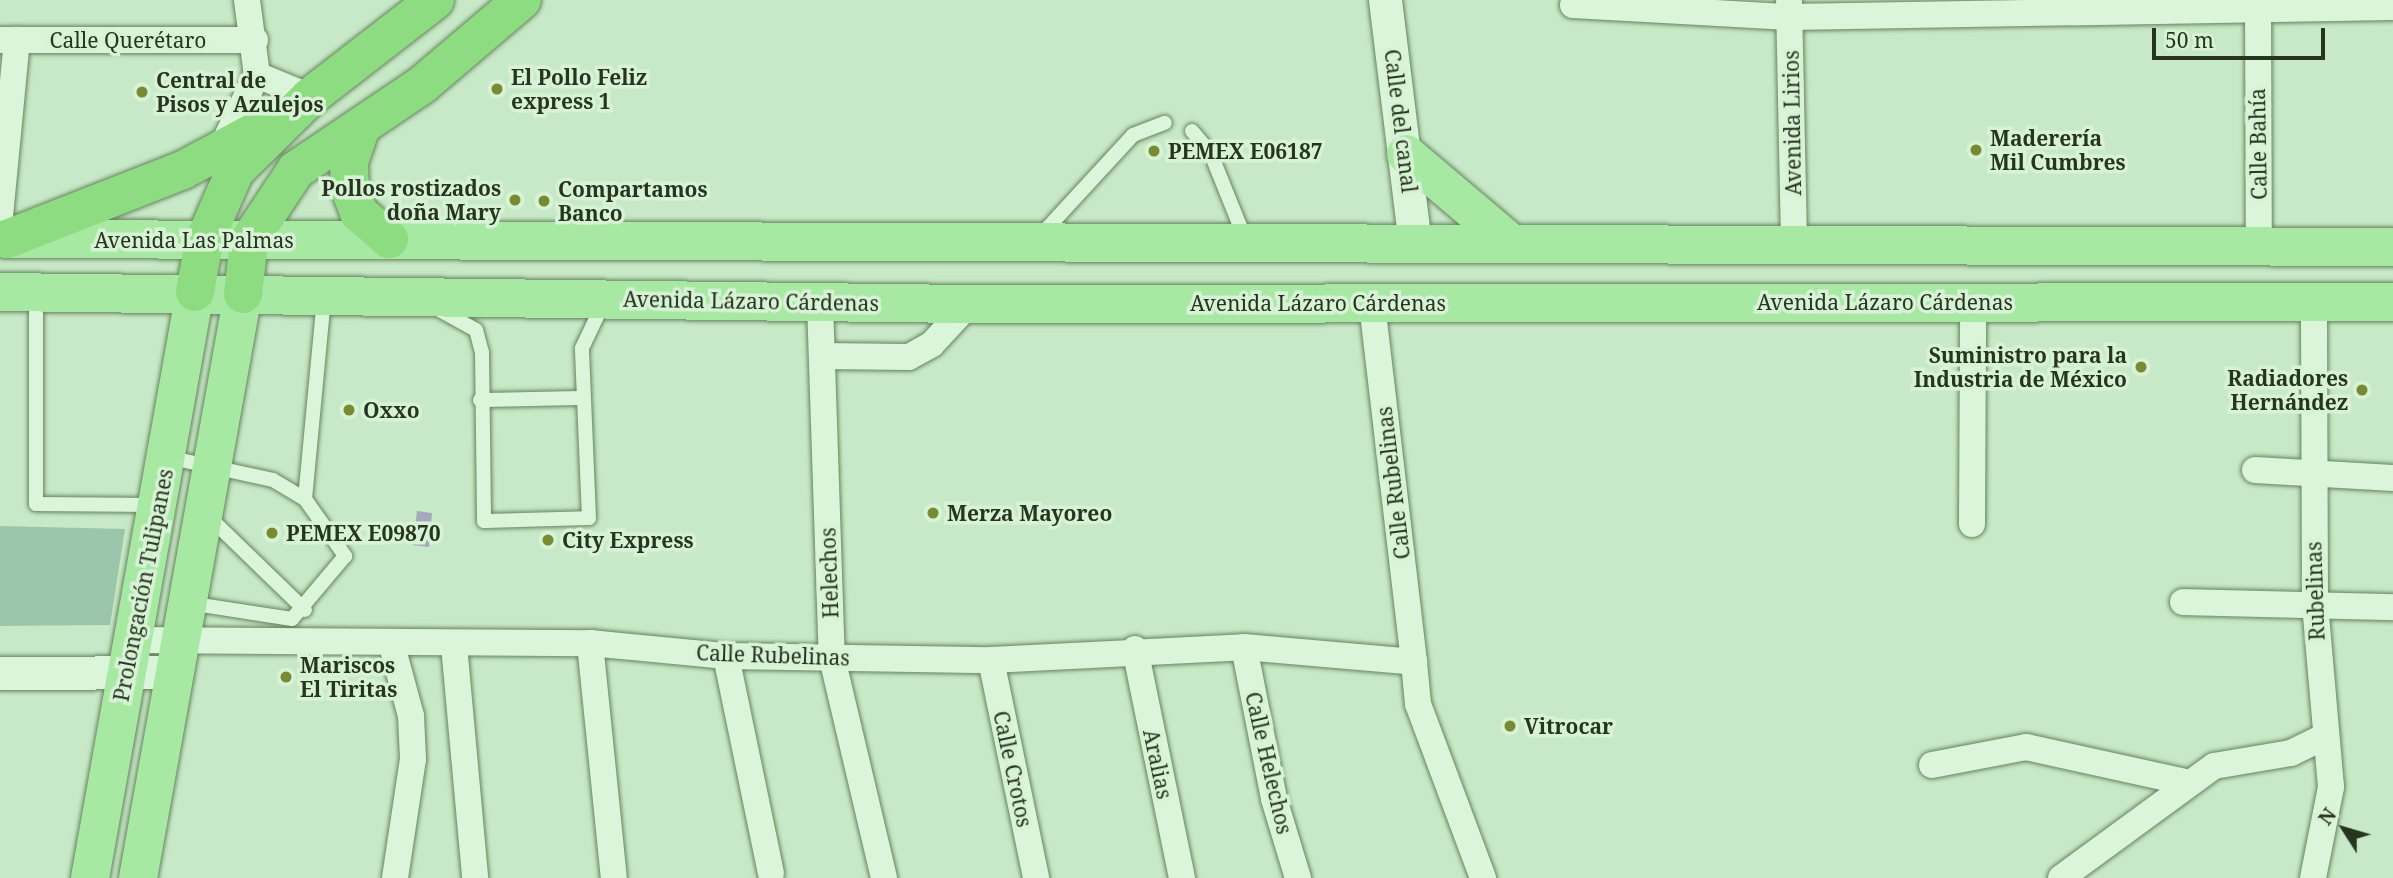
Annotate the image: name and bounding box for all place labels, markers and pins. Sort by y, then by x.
place label: El Pollo Feliz express 1 [511,64,647,114]
place label: Central de Pisos y Azulejos [156,67,324,117]
marker: El Pollo Feliz express 1 [489,81,505,97]
marker: Central de Pisos y Azulejos [134,84,150,100]
place label: Maderería Mil Cumbres [1990,125,2126,175]
place label: PEMEX E06187 [1168,138,1323,164]
marker: Maderería Mil Cumbres [1968,142,1984,158]
marker: PEMEX E06187 [1146,143,1162,159]
place label: Pollos rostizados doña Mary [321,175,501,225]
place label: Compartamos Banco [558,176,708,226]
marker: Pollos rostizados doña Mary [507,192,523,208]
marker: Compartamos Banco [536,193,552,209]
place label: Suministro para la Industria de México [1914,342,2127,392]
marker: Suministro para la Industria de México [2133,359,2149,375]
place label: Radiadores Hernández [2227,365,2348,415]
marker: Radiadores Hernández [2354,382,2370,398]
place label: Oxxo [363,397,420,423]
marker: Oxxo [341,402,357,418]
place label: Merza Mayoreo [947,500,1112,526]
marker: Merza Mayoreo [925,505,941,521]
place label: PEMEX E09870 [286,520,441,546]
marker: PEMEX E09870 [264,525,280,541]
place label: City Express [562,527,694,553]
marker: City Express [540,532,556,548]
place label: Mariscos El Tiritas [300,652,397,702]
marker: Mariscos El Tiritas [278,669,294,685]
place label: Vitrocar [1524,713,1613,739]
marker: Vitrocar [1502,718,1518,734]

